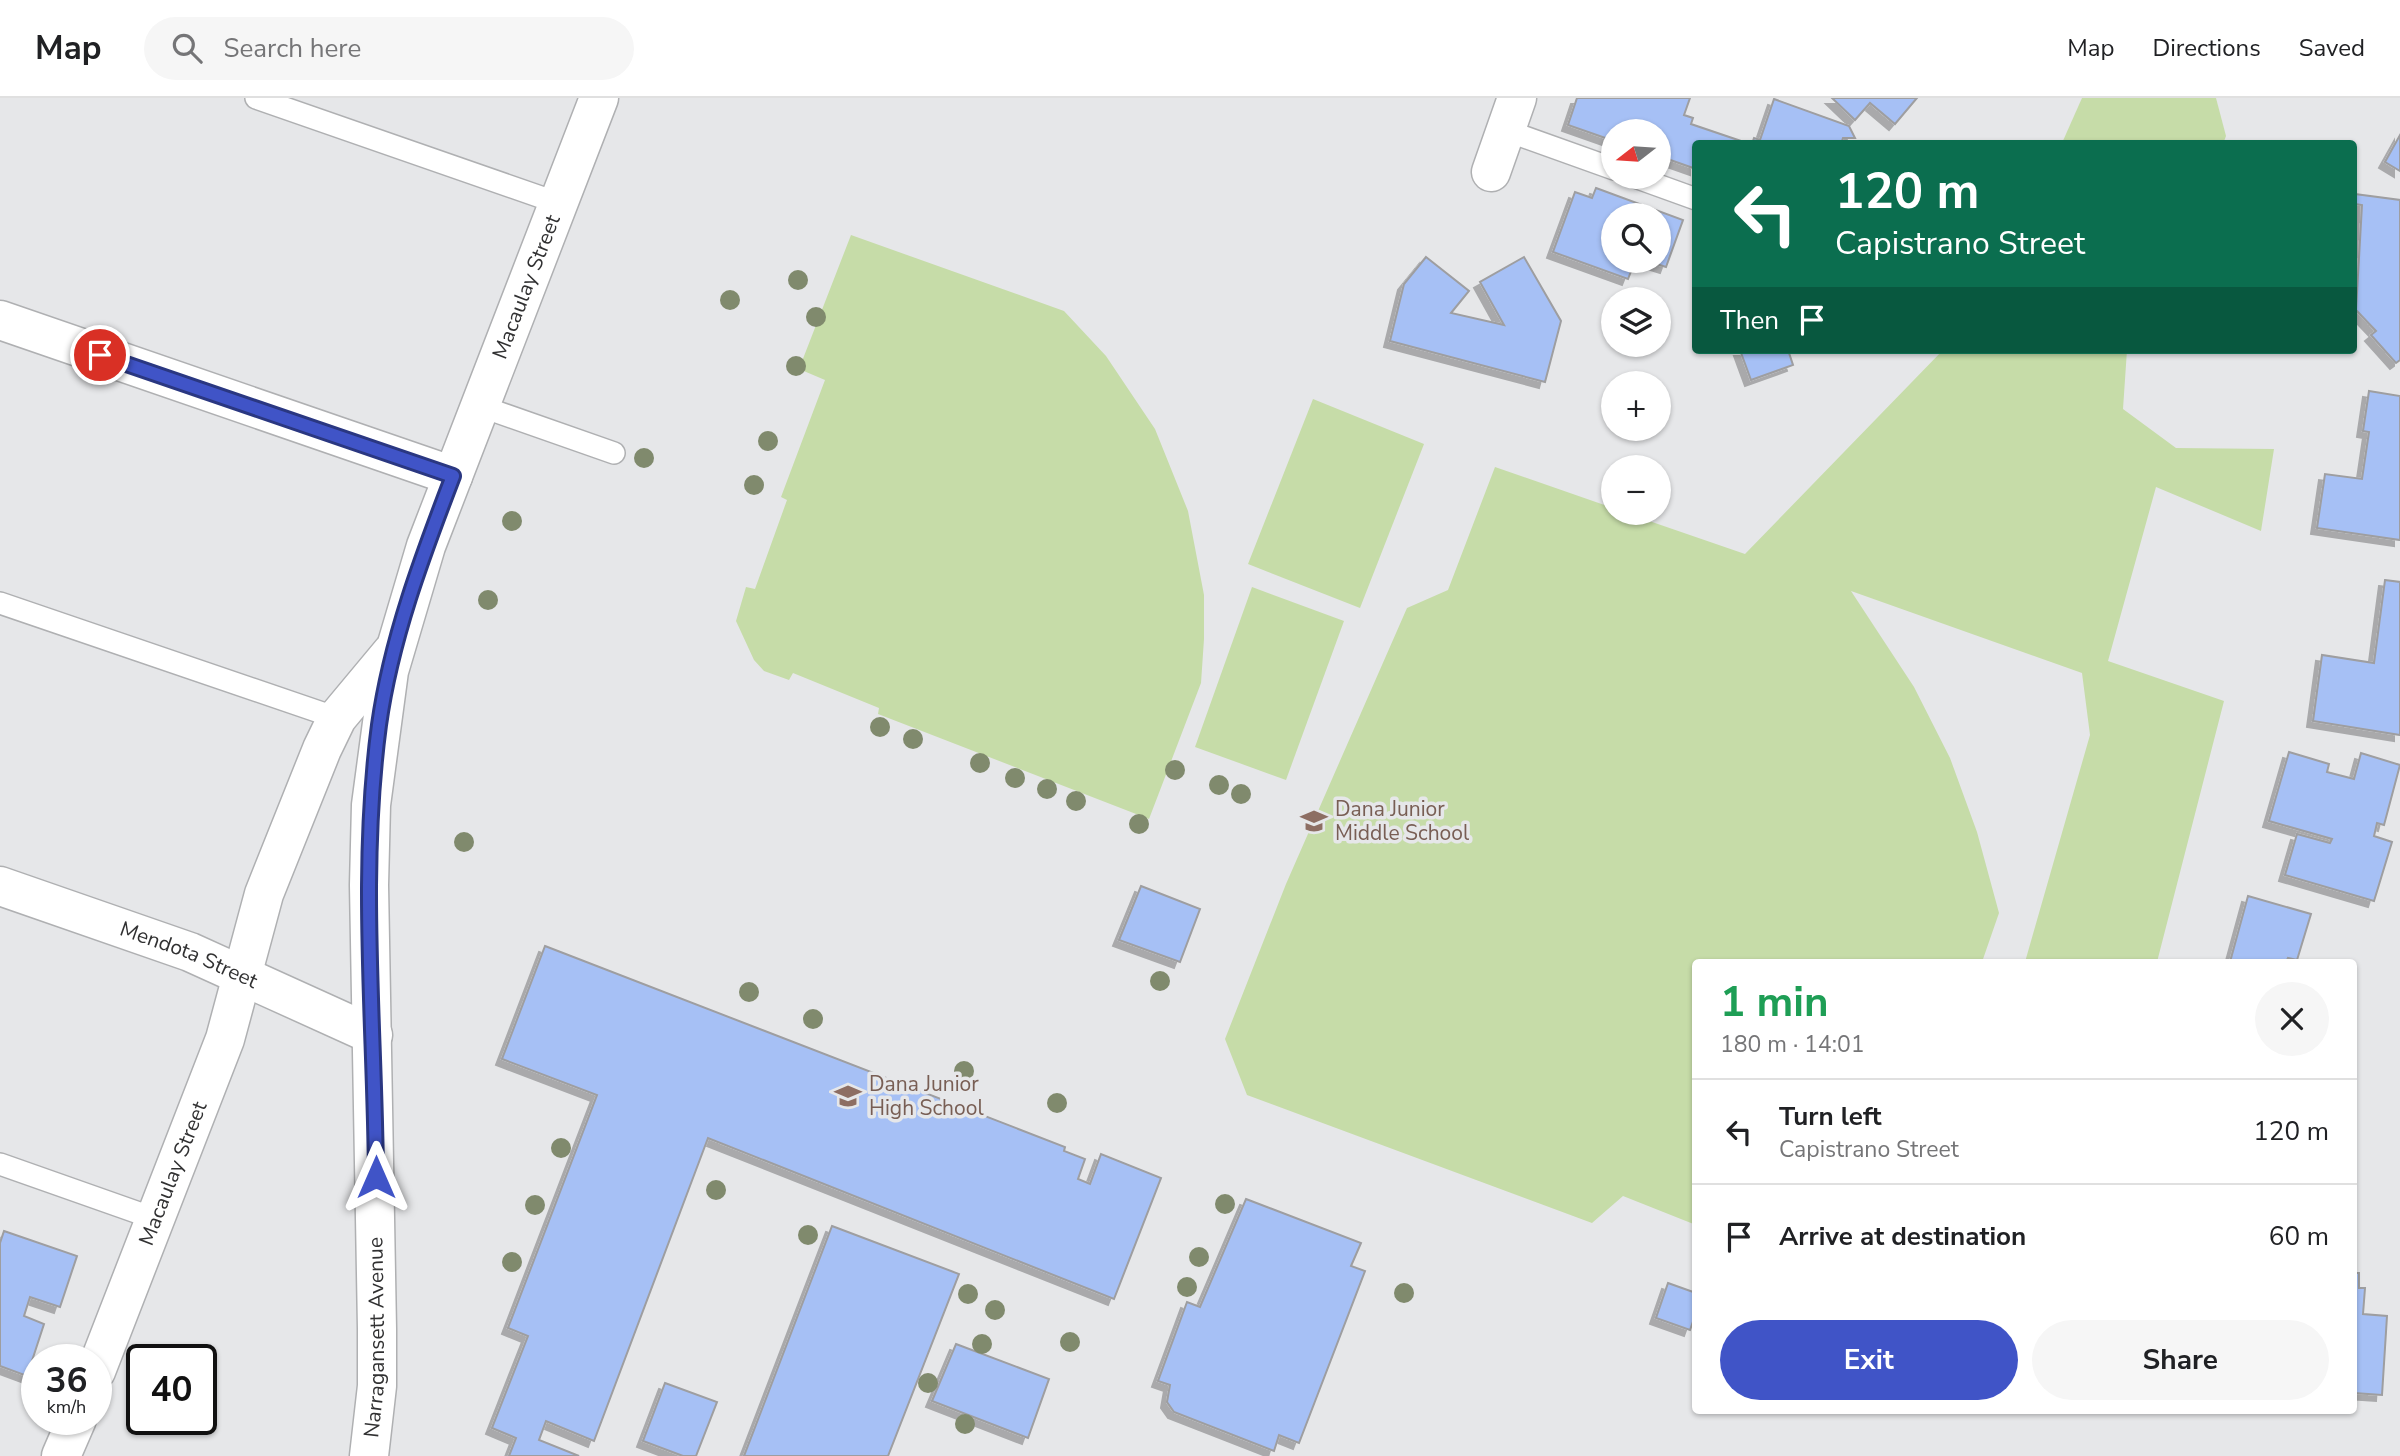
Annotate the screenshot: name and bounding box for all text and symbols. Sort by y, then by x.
search box [144,17,634,80]
text: Map [35,26,102,71]
icon: search [168,29,206,67]
text: Search here [224,31,361,66]
text: Map [2067,32,2114,64]
text: Directions [2152,32,2261,64]
text: Saved [2299,32,2365,64]
north arrow [1601,119,1671,189]
map controls [1601,119,1671,525]
text: 120 m [1835,158,1979,225]
icon: left [1720,168,1811,259]
button: search [1601,203,1671,273]
street label: Macaulay Street [486,210,567,363]
text: Capistrano Street [1835,222,2085,265]
button: layers [1601,287,1671,357]
icon: arrive [1793,301,1831,339]
text: Then [1720,303,1779,338]
pin [70,325,130,385]
icon: arrive [81,336,119,374]
button: + [1601,371,1671,441]
button: − [1601,455,1671,525]
place label: Dana Junior Middle School [1335,795,1470,847]
school or university icon: Dana Junior Middle School [1299,806,1329,836]
street label: Mendota Street [116,915,263,995]
text: 1 min [1720,974,1829,1031]
button: close [2255,982,2329,1056]
text: 180 m · 14:01 [1720,1029,1865,1060]
place label: Dana Junior High School [869,1070,984,1122]
school or university icon: Dana Junior High School [833,1081,863,1111]
street label: Macaulay Street [132,1097,214,1250]
text: Turn left [1779,1099,1882,1134]
icon: left [1720,1113,1758,1151]
text: 120 m [2253,1114,2329,1149]
text: Capistrano Street [1779,1134,1959,1165]
position arrow [339,1140,413,1214]
icon: arrive [1720,1218,1758,1256]
text: Arrive at destination [1779,1219,2026,1254]
text: 60 m [2269,1219,2329,1254]
street label: Narragansett Avenue [357,1237,391,1439]
button: Exit [1720,1320,2018,1400]
button: Share [2032,1320,2329,1400]
speed limit sign: 40 [126,1344,217,1435]
text: 36 [45,1357,88,1404]
text: km/h [47,1395,86,1419]

